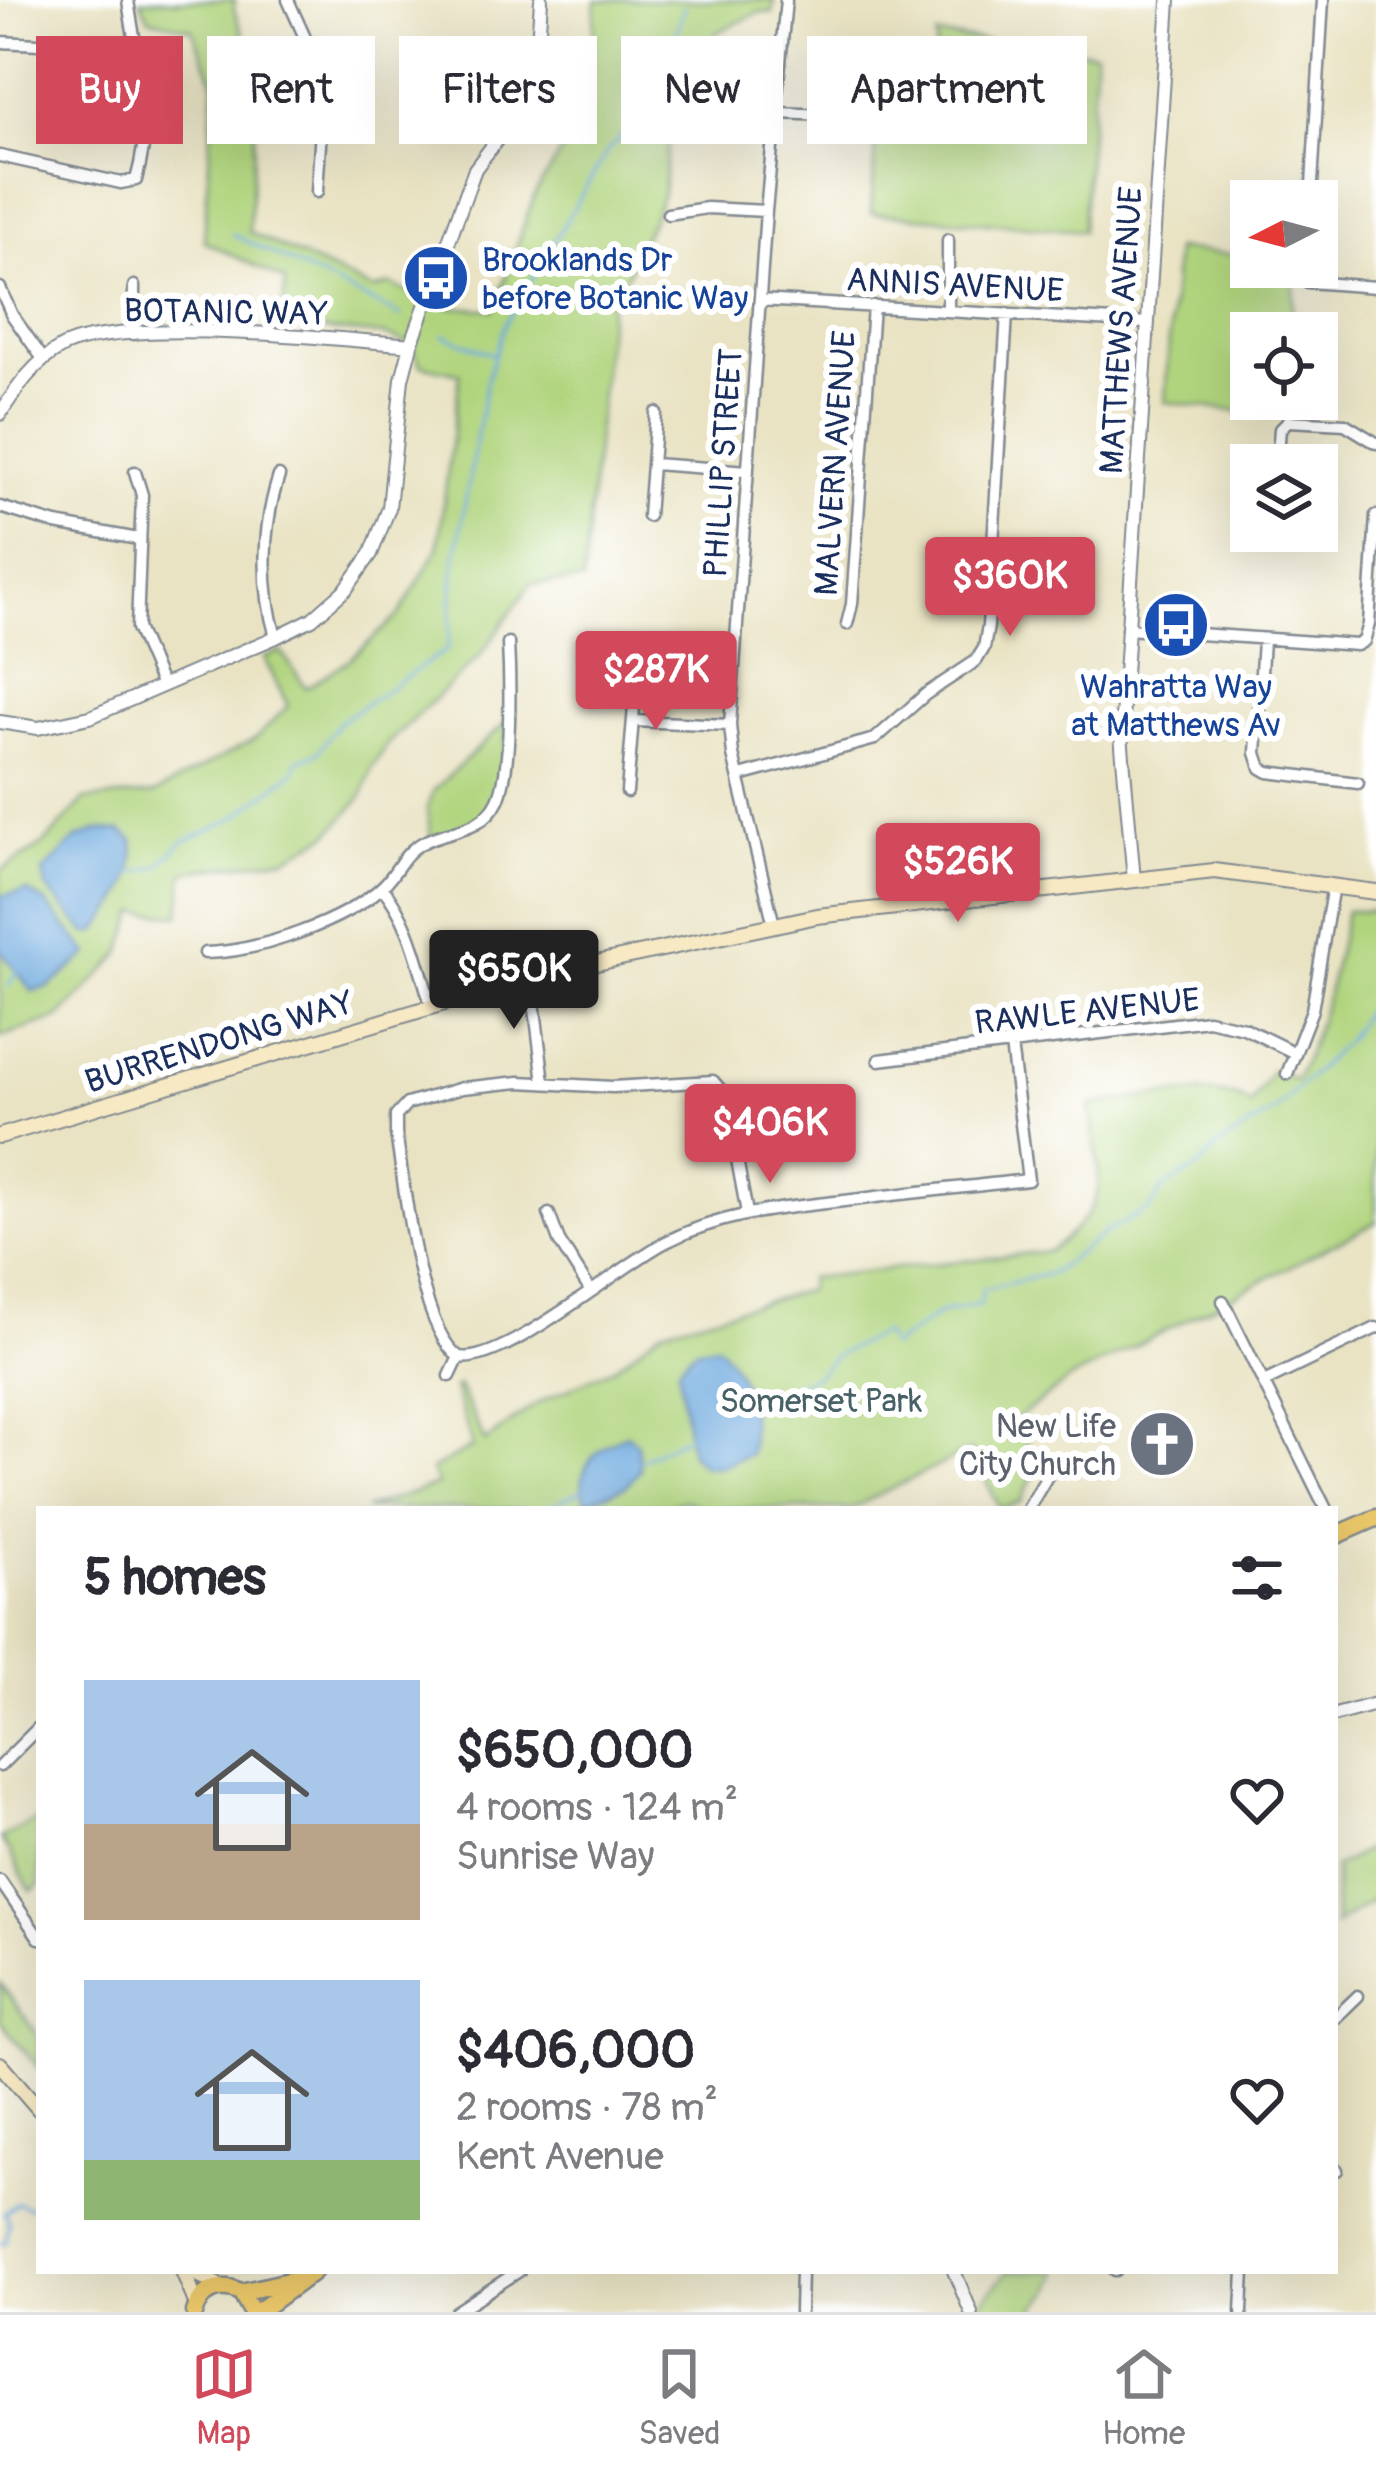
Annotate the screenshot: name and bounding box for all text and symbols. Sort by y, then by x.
chip: Buy [36,36,183,144]
chip: Rent [207,36,375,144]
chip: Filters [399,36,597,144]
chip: New [621,36,783,144]
chip: Apartment [807,36,1087,144]
north arrow [1230,180,1338,288]
map controls [1230,180,1338,552]
street label: MATTHEWS AVENUE [1091,185,1152,475]
place label: Brooklands Dr before Botanic Way [482,240,748,319]
bus stop icon: Brooklands Dr before Botanic Way [401,243,471,313]
street label: ANNIS AVENUE [845,259,1065,312]
street label: BOTANIC WAY [123,290,328,335]
button: locate [1230,312,1338,420]
street label: MALVERN AVENUE [806,329,865,597]
street label: PHILLIP STREET [695,347,752,579]
button: layers [1230,444,1338,552]
pin: $360K [926,537,1094,639]
text: $360K [952,551,1068,600]
bus stop icon: Wahratta Way at Matthews Av [1141,590,1211,660]
pin: $287K [572,631,740,733]
text: $287K [603,645,709,694]
place label: Wahratta Way at Matthews Av [1071,667,1281,746]
pin: $526K [874,823,1042,925]
text: $526K [903,837,1013,886]
pin: $650K [430,930,598,1032]
text: $650K [456,944,572,993]
street label: RAWLE AVENUE [973,979,1202,1044]
street label: BURRENDONG WAY [80,982,359,1103]
pin: $406K [686,1084,854,1186]
text: $406K [712,1098,828,1147]
park label: Somerset Park [720,1381,923,1422]
place label: New Life City Church [959,1406,1116,1485]
church icon: New Life City Church [1127,1409,1197,1479]
icon: filters [1224,1545,1290,1611]
text: 5 homes [84,1546,266,1610]
text: $650,000 [456,1719,693,1783]
icon: home [180,1728,324,1872]
icon: heart [1224,1767,1290,1833]
text: 4 rooms · 124 m² [456,1783,738,1832]
text: Sunrise Way [456,1832,655,1881]
text: $406,000 [456,2019,695,2083]
icon: home [180,2028,324,2172]
icon: heart [1224,2067,1290,2133]
text: 2 rooms · 78 m² [456,2083,718,2132]
text: Kent Avenue [456,2132,664,2181]
tab: Map [191,2341,257,2454]
tab: Saved [638,2341,720,2454]
tab: Home [1102,2341,1185,2454]

